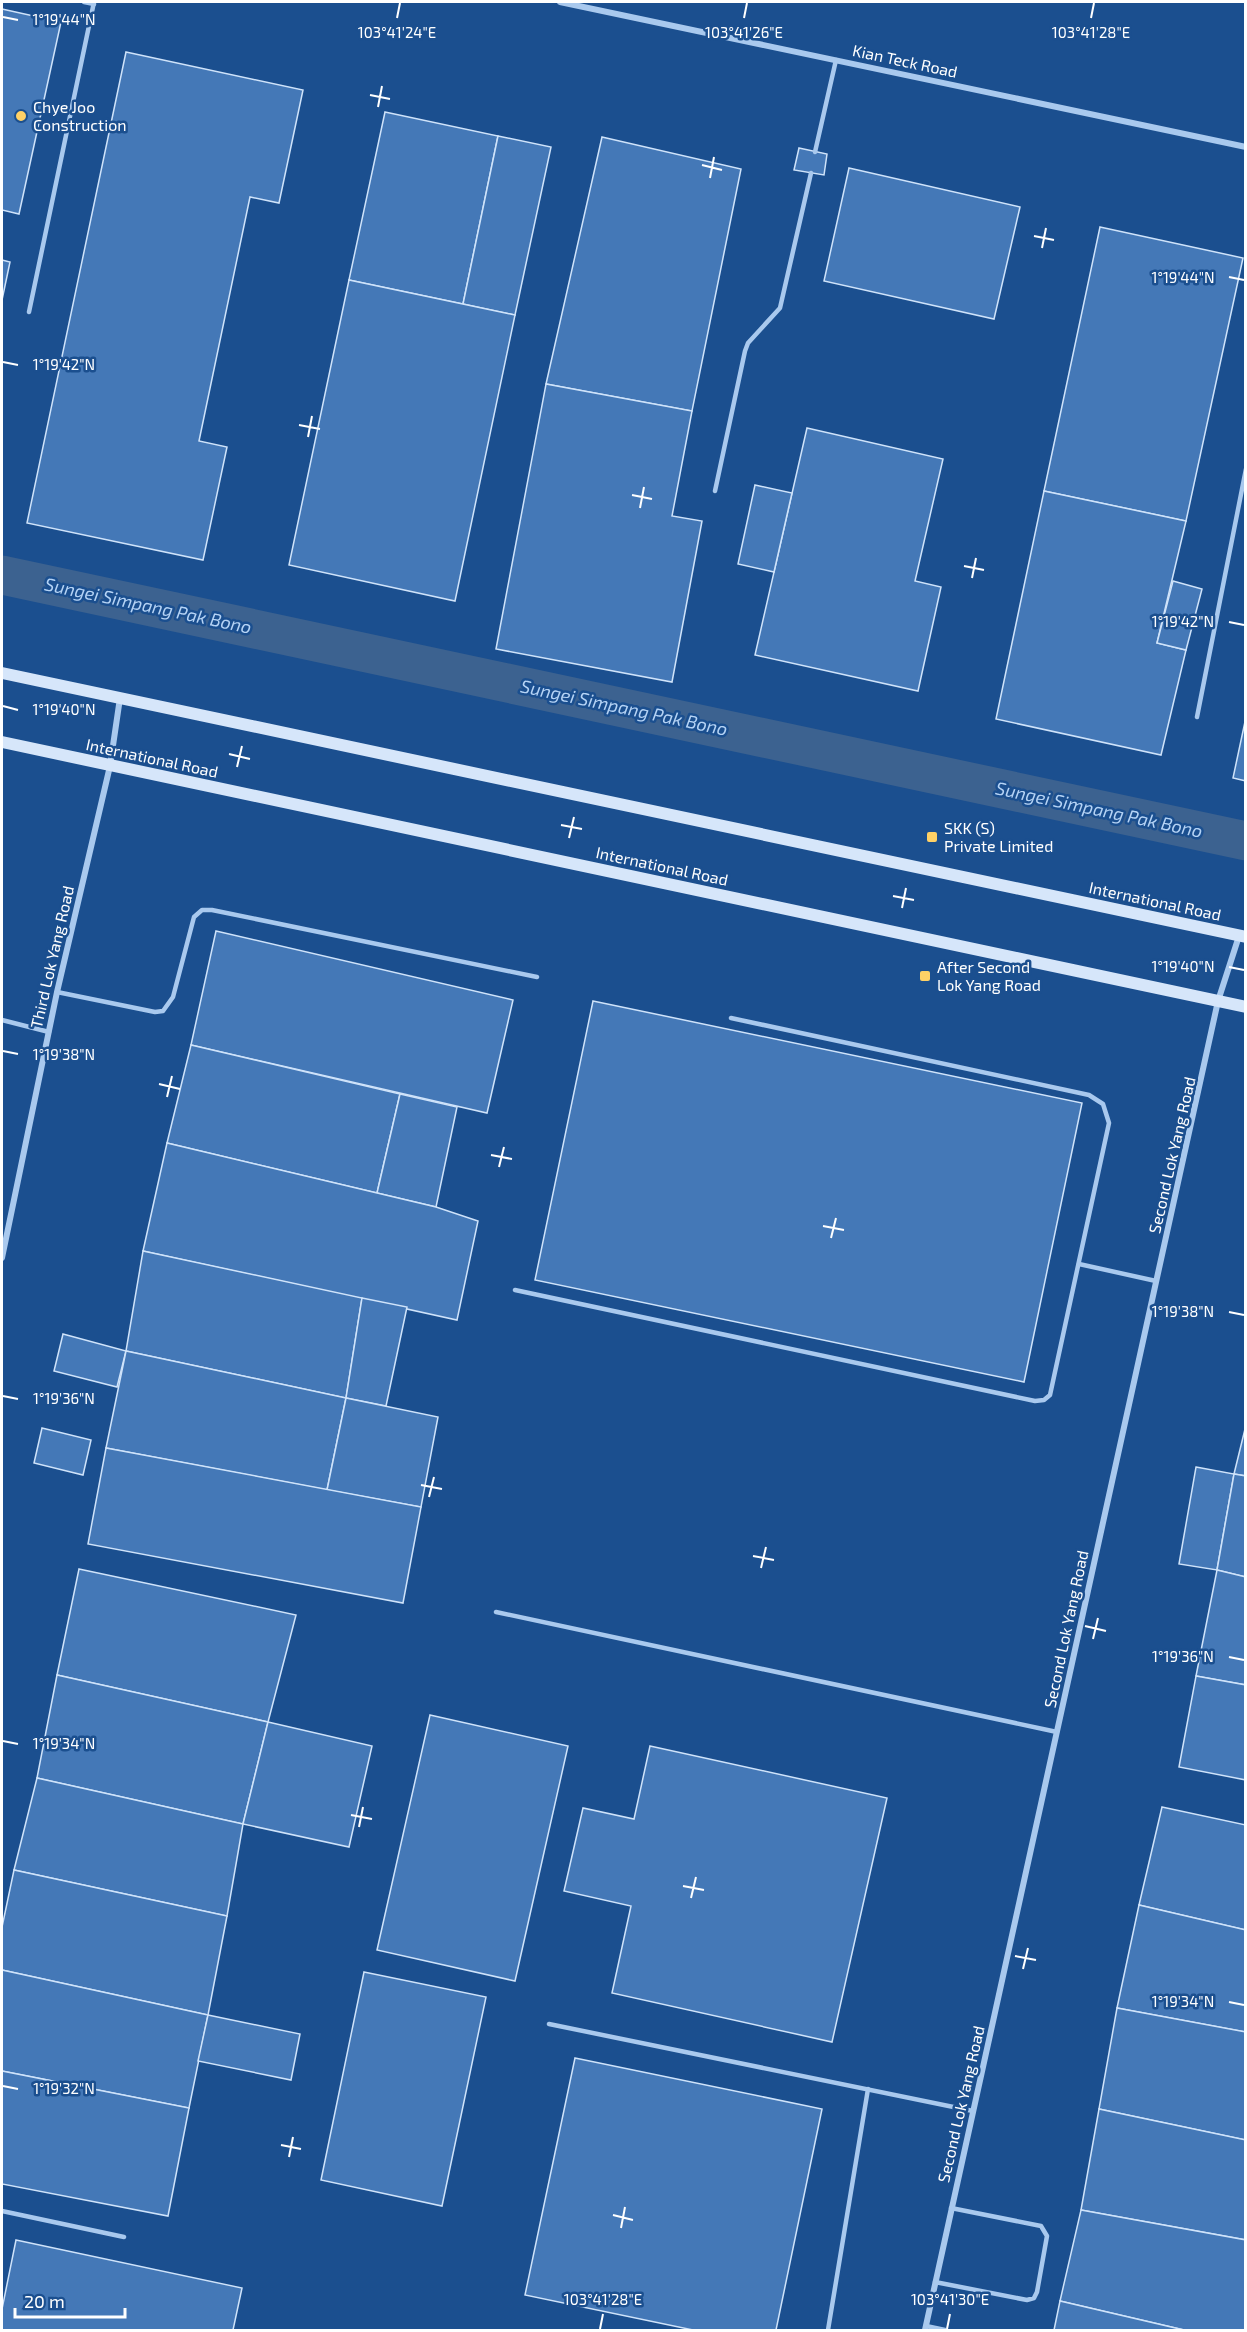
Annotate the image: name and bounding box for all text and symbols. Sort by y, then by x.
text: 1°19'44"N [32,10,96,28]
text: 103°41'24"E [358,23,436,41]
text: 103°41'26"E [705,23,783,41]
text: 103°41'28"E [1052,23,1130,41]
street label: Kian Teck Road [851,40,959,81]
place label: Chye Joo Construction [33,97,127,134]
marker: Chye Joo Construction [14,109,28,123]
text: 1°19'44"N [1151,268,1215,286]
text: 1°19'42"N [33,355,95,373]
water label: Sungei Simpang Pak Bono [43,572,254,638]
text: 1°19'42"N [1152,612,1214,630]
water label: Sungei Simpang Pak Bono [519,674,730,740]
text: 1°19'40"N [33,700,95,718]
street label: International Road [84,734,220,781]
water label: Sungei Simpang Pak Bono [994,776,1205,842]
place label: SKK (S) Private Limited [944,818,1053,855]
marker: SKK (S) Private Limited [925,830,939,844]
street label: International Road [594,842,730,889]
street label: International Road [1087,877,1223,924]
street label: Third Lok Yang Road [26,884,77,1030]
place label: After Second Lok Yang Road [937,957,1041,994]
text: 1°19'40"N [1152,957,1214,975]
marker: After Second Lok Yang Road [918,969,932,983]
text: 1°19'38"N [33,1045,95,1063]
street label: Second Lok Yang Road [1144,1075,1199,1235]
text: 1°19'38"N [1152,1302,1214,1320]
text: 1°19'36"N [33,1389,95,1407]
street label: Second Lok Yang Road [1040,1548,1091,1709]
text: 1°19'36"N [1152,1647,1214,1665]
text: 1°19'34"N [33,1734,95,1752]
text: 1°19'34"N [1152,1992,1214,2010]
street label: Second Lok Yang Road [933,2024,988,2184]
text: 1°19'32"N [33,2079,95,2097]
scale bar [15,2281,124,2319]
text: 20 m [24,2290,65,2312]
text: 103°41'28"E [564,2290,642,2308]
text: 103°41'30"E [911,2290,989,2308]

